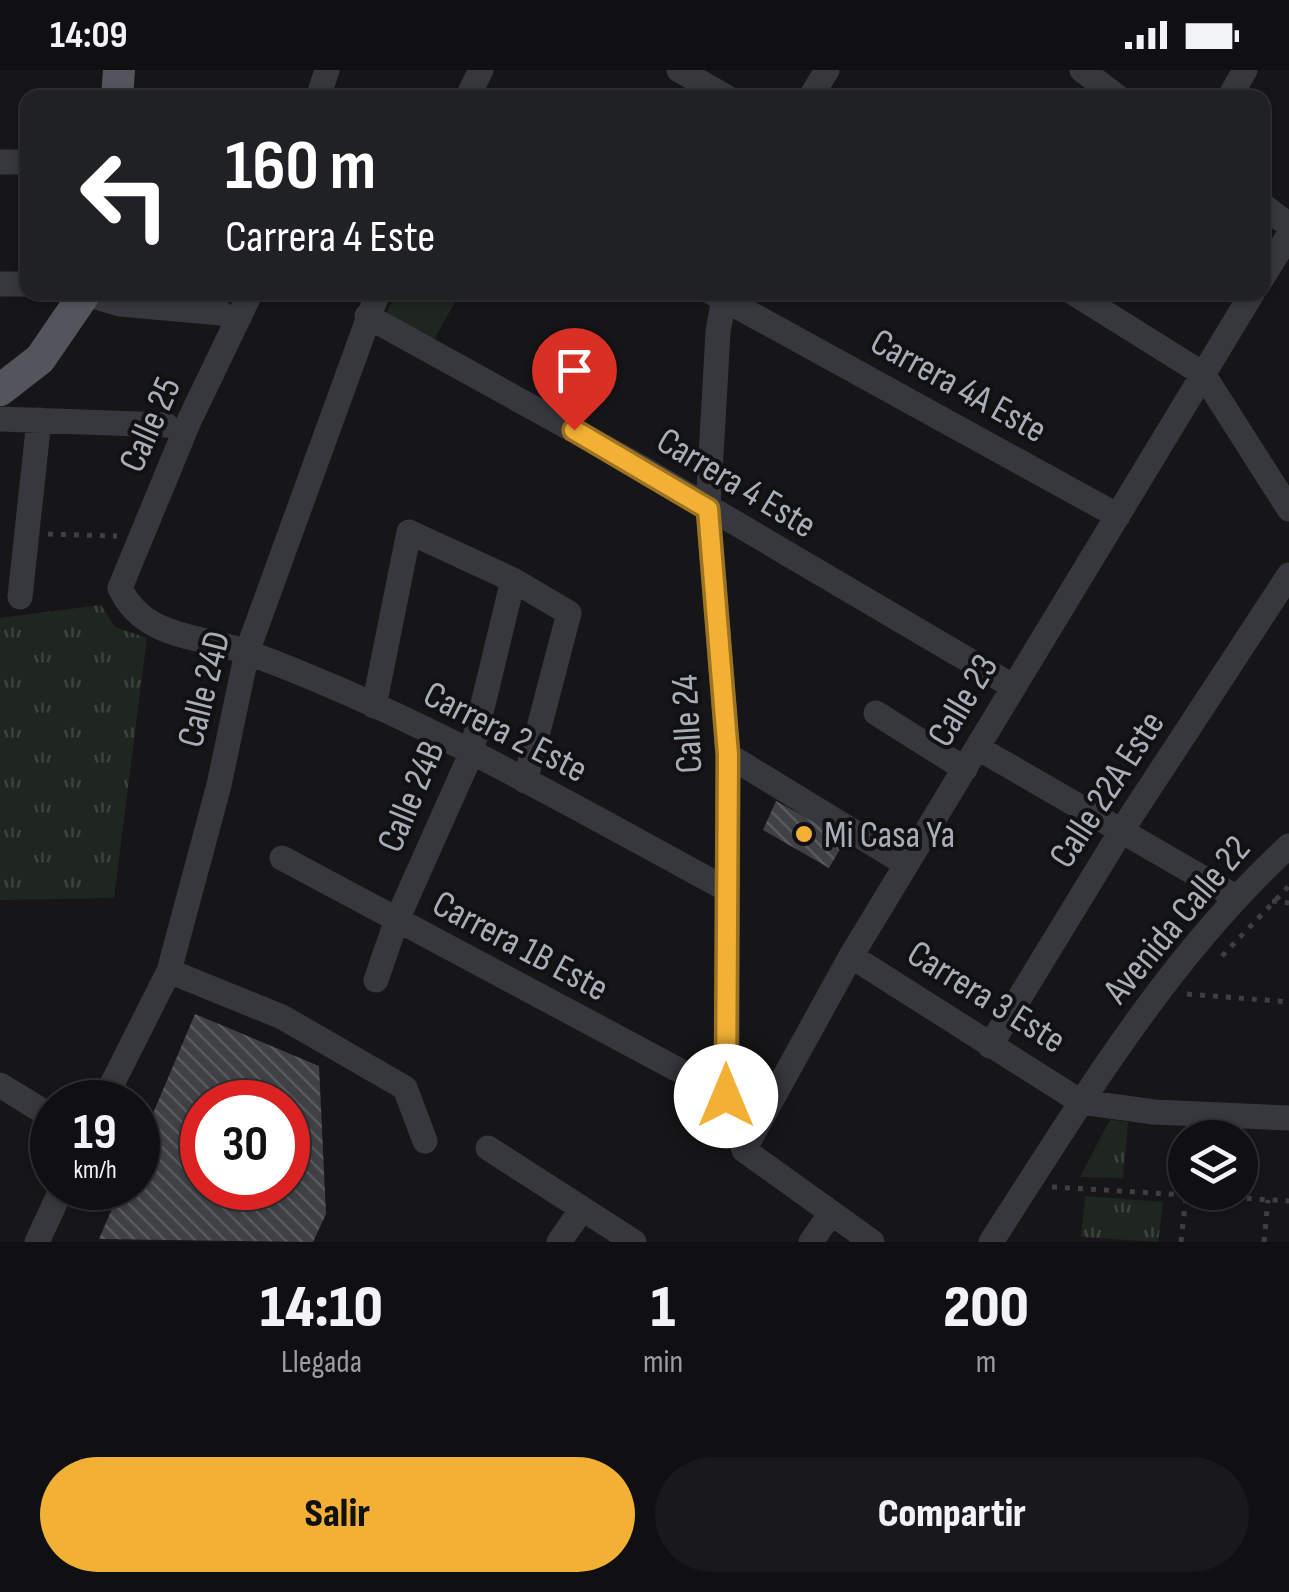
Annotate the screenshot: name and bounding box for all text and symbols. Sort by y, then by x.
text: 14:09 [50,13,128,58]
text: 160 m [225,125,376,209]
icon: left [60,130,190,260]
text: Carrera 4 Este [225,210,435,265]
street label: Carrera 4A Este [863,320,1054,453]
pin [532,328,617,431]
icon: arrive [547,343,602,398]
street label: Calle 25 [110,370,191,479]
street label: Carrera 4 Este [648,418,824,548]
street label: Calle 24D [168,627,241,752]
street label: Calle 23 [918,647,1008,755]
street label: Carrera 2 Este [416,672,595,793]
street label: Calle 24 [662,673,713,775]
street label: Calle 22A Este [1040,703,1174,876]
street label: Calle 24B [368,734,455,859]
place label: Mi Casa Ya [824,813,955,858]
marker: Mi Casa Ya [793,823,815,845]
street label: Avenida Calle 22 [1094,827,1260,1014]
street label: Carrera 1B Este [425,881,616,1011]
street label: Carrera 3 Este [899,931,1073,1063]
position arrow [674,1044,778,1148]
speed limit sign: 30 [180,1080,310,1210]
text: 19 [73,1103,117,1163]
map controls [1168,1120,1258,1210]
button: layers [1168,1120,1258,1210]
text: km/h [73,1155,117,1186]
text: 14:10 [260,1272,383,1344]
text: 1 [651,1272,675,1344]
text: 200 [943,1272,1029,1344]
text: Llegada [281,1343,362,1382]
text: min [643,1343,683,1382]
text: m [976,1343,996,1382]
button: Salir [40,1457,635,1572]
button: Compartir [655,1457,1249,1572]

